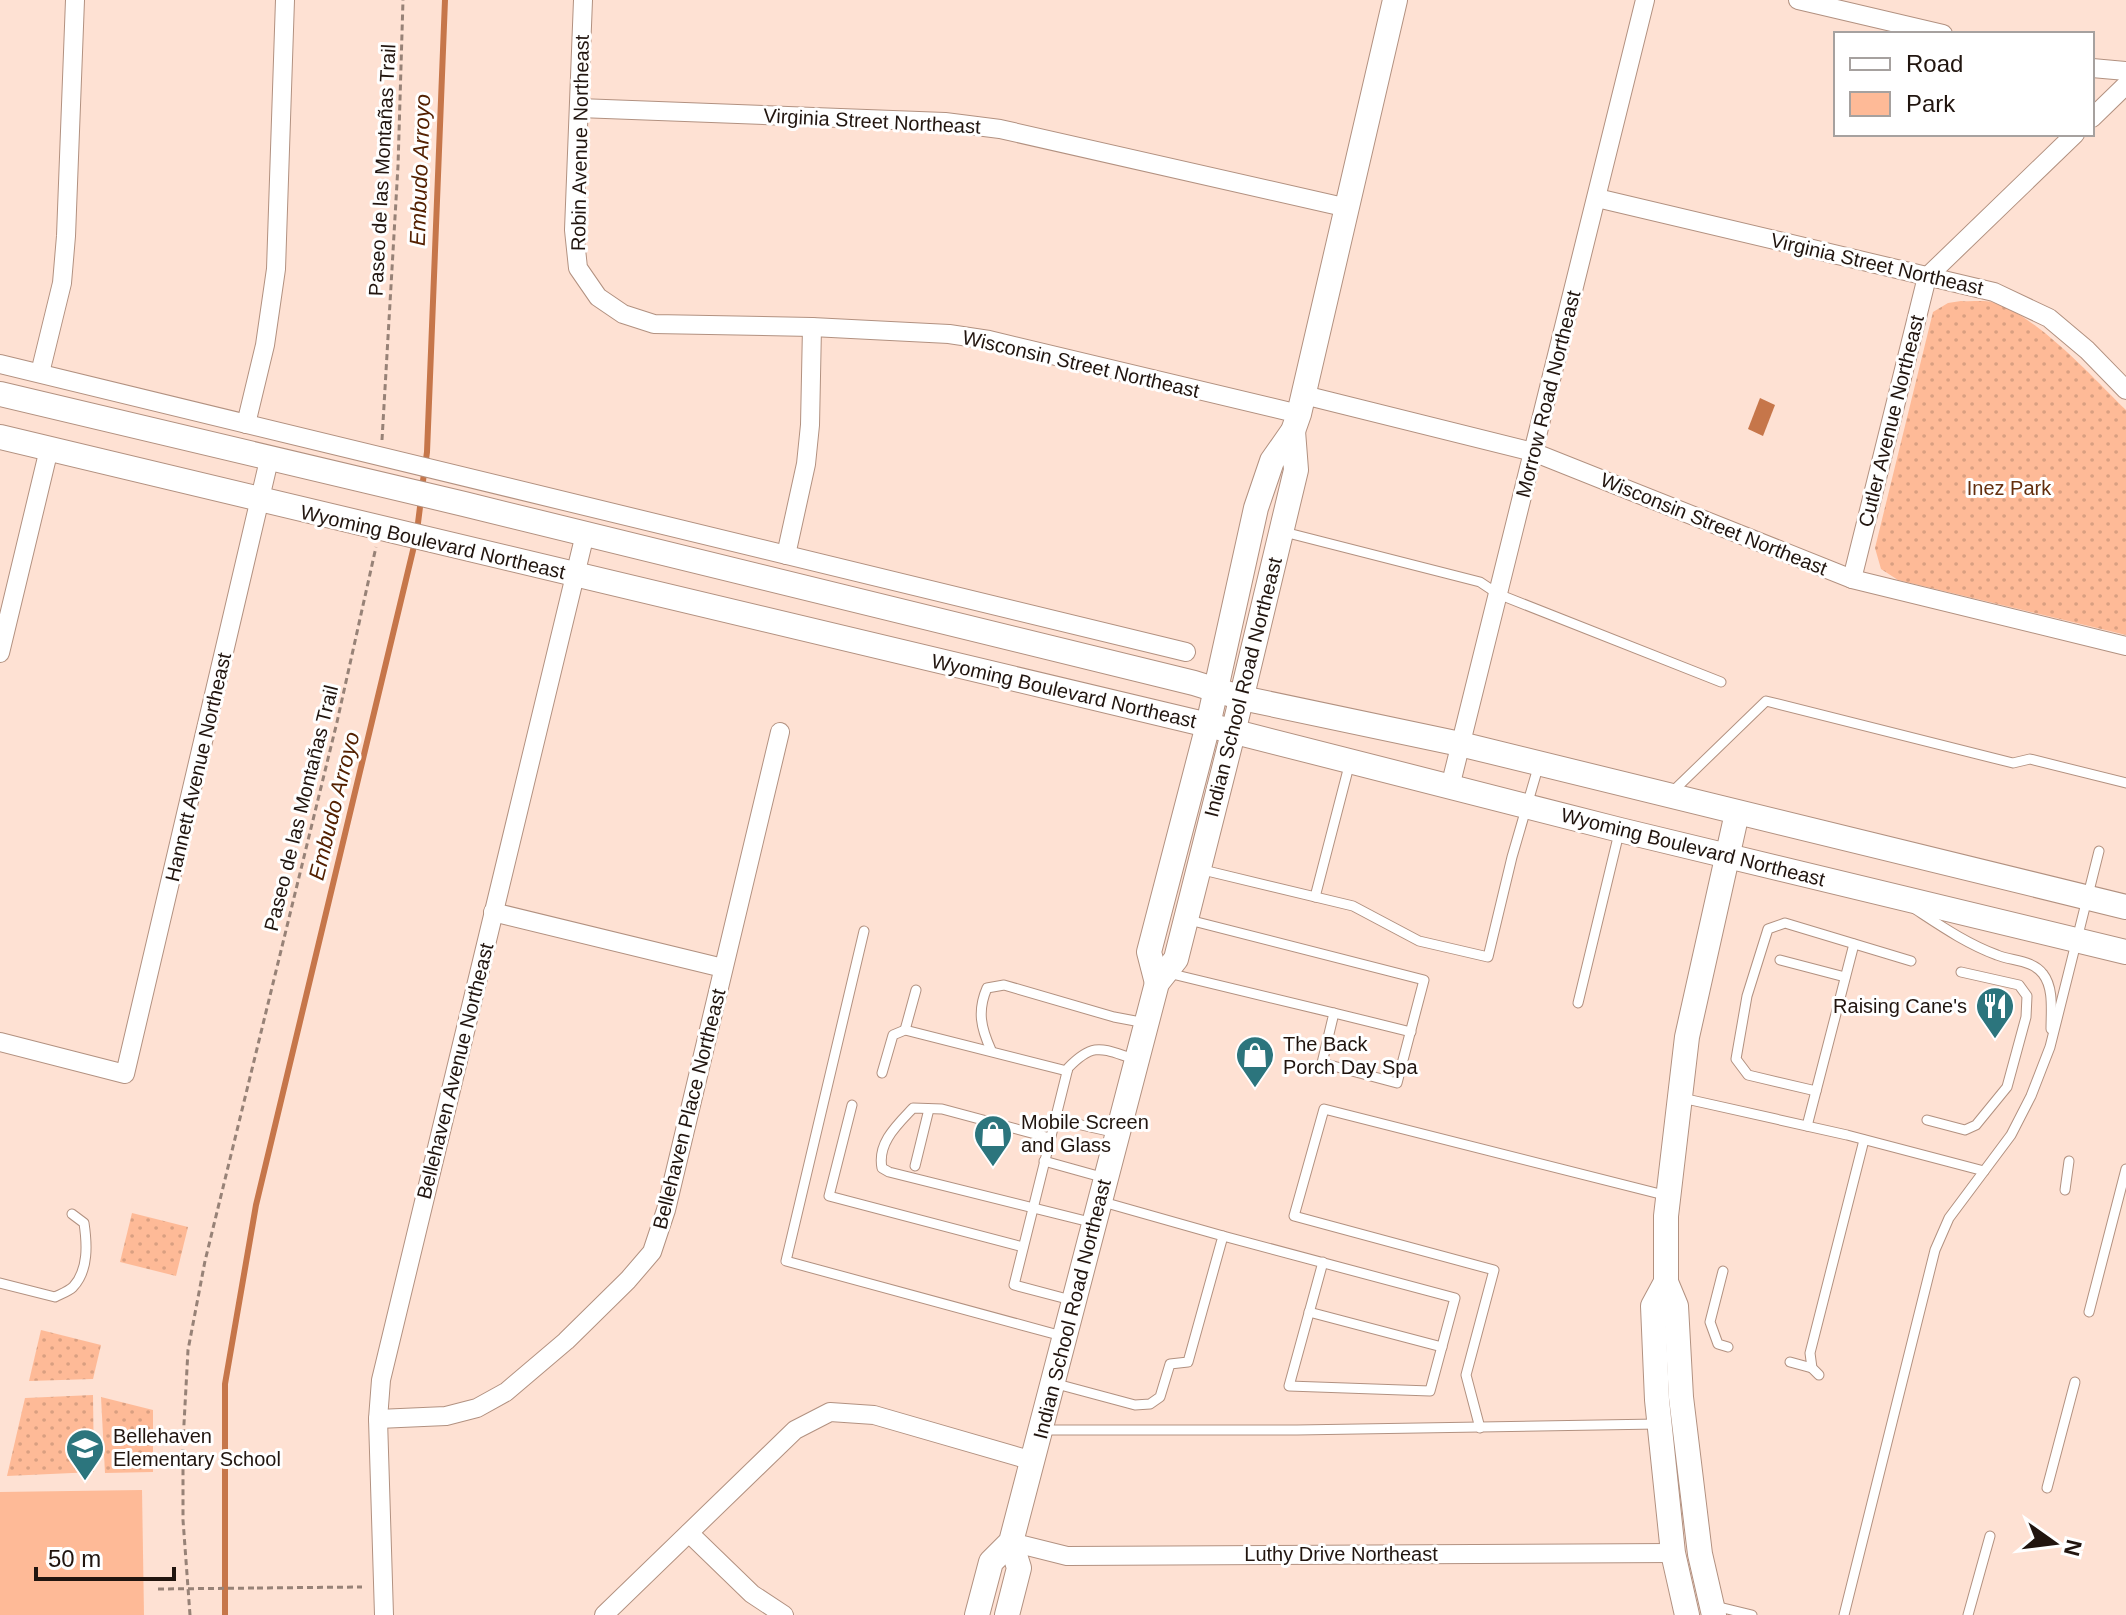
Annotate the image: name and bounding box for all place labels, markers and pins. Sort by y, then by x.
restaurant icon: Raising Cane's [1974,985,2016,1040]
place label: Raising Cane's [1833,995,1967,1017]
place label: The Back Porch Day Spa [1283,1033,1418,1078]
shop icon: The Back Porch Day Spa [1234,1034,1276,1089]
place label: Mobile Screen and Glass [1021,1111,1149,1156]
shop icon: Mobile Screen and Glass [972,1113,1014,1168]
place label: Bellehaven Elementary School [113,1425,281,1470]
school or university icon: Bellehaven Elementary School [64,1427,106,1482]

